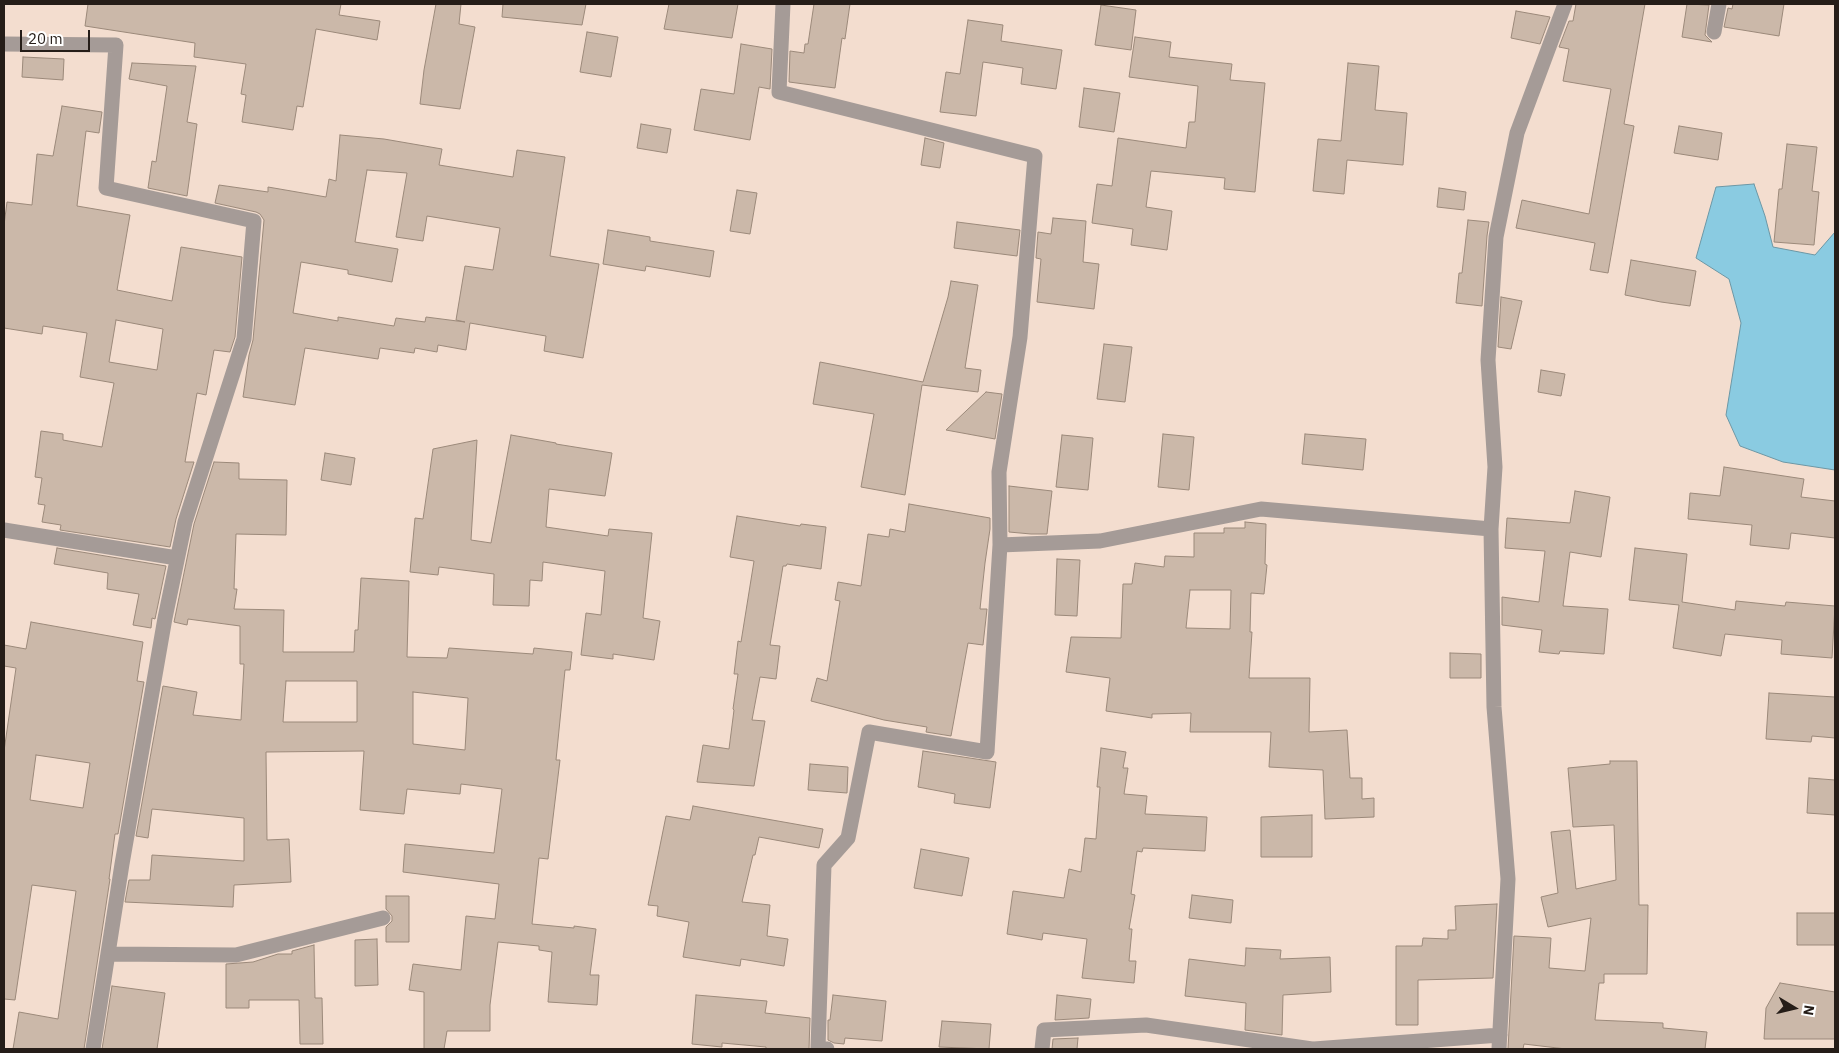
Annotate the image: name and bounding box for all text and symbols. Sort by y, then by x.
scale bar [22,20,92,52]
text: 20 m [28,29,63,48]
north arrow [1769,983,1819,1033]
text: N [1799,1004,1818,1017]

